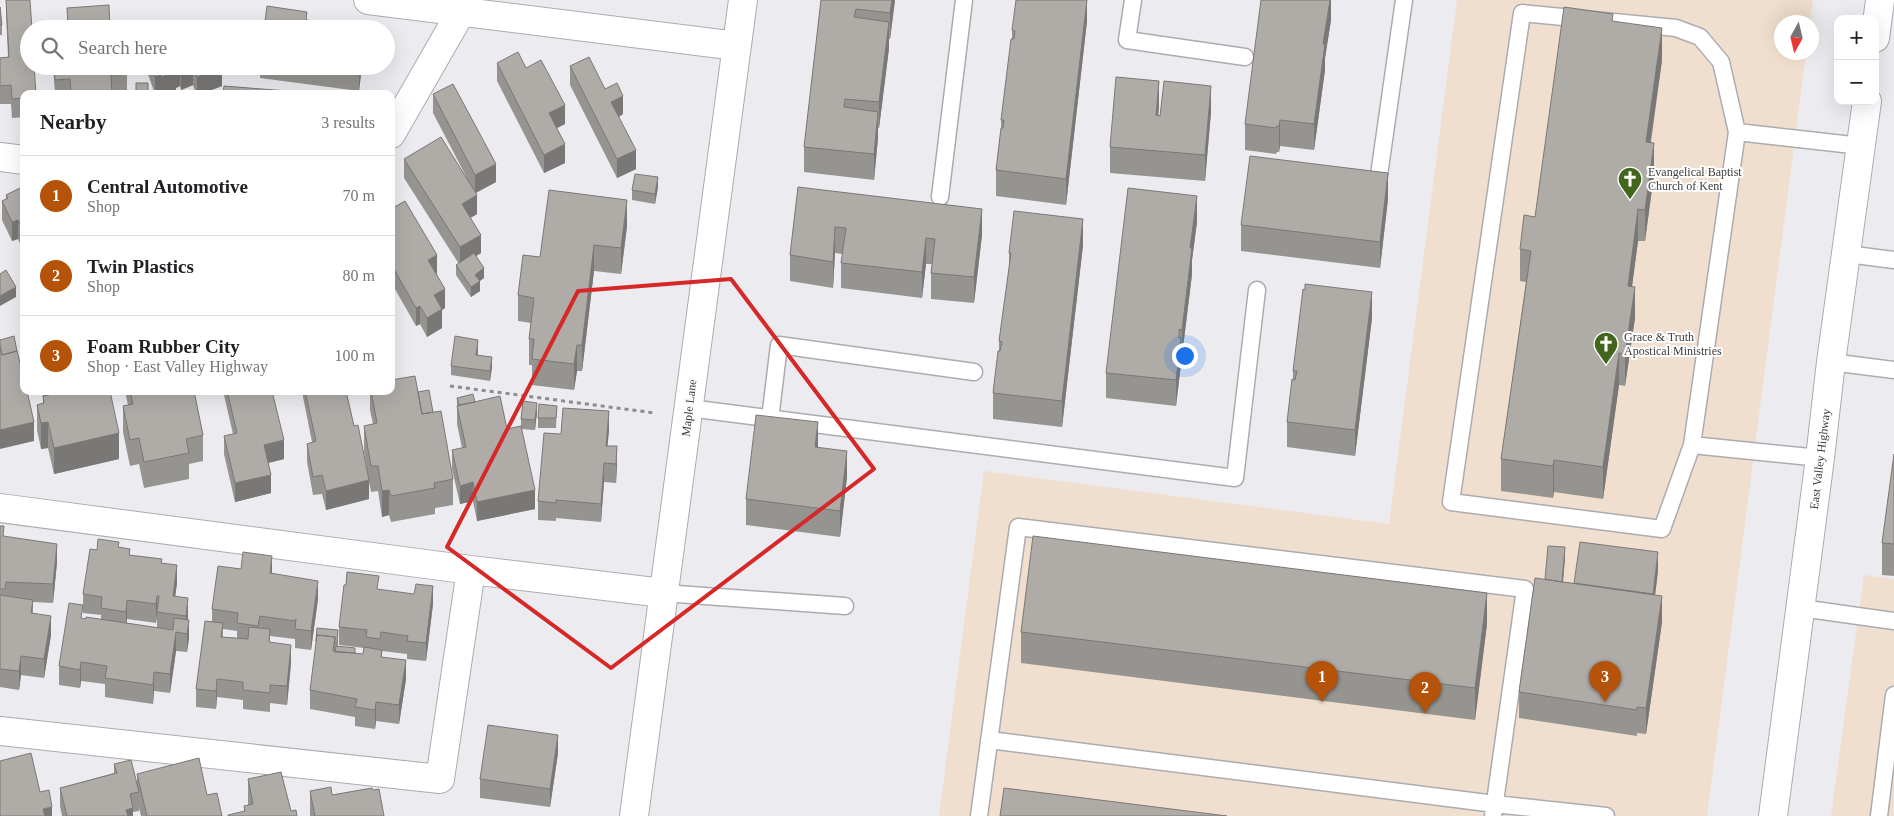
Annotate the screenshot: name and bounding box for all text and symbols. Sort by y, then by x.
north arrow [1774,15,1819,60]
map controls [1834,15,1879,105]
button: + [1834,15,1879,60]
search box [20,20,395,75]
icon: search [38,34,66,62]
text: Search here [78,37,167,58]
button: − [1834,60,1879,105]
text: Nearby [40,110,107,134]
text: 3 results [321,114,375,131]
place label: Evangelical Baptist Church of Kent [1648,165,1742,193]
church icon: Evangelical Baptist Church of Kent [1617,166,1643,200]
text: Central Automotive [87,176,248,197]
text: 1 [52,187,60,204]
text: 70 m [343,187,375,204]
text: Shop [87,198,120,215]
text: Twin Plastics [87,256,194,277]
text: 2 [52,267,60,284]
text: 80 m [343,267,375,284]
text: Shop [87,278,120,295]
place label: Grace & Truth Apostical Ministries [1624,330,1722,358]
church icon: Grace & Truth Apostical Ministries [1593,331,1619,365]
text: Foam Rubber City [87,336,240,357]
your location [1172,343,1198,369]
text: 3 [52,347,60,364]
text: 100 m [335,347,375,364]
text: Shop · East Valley Highway [87,358,268,375]
street label: Maple Lane [679,379,699,437]
street label: East Valley Highway [1807,408,1833,510]
pin: 1 [1306,661,1338,702]
pin: 3 [1589,661,1621,702]
pin: 2 [1409,672,1441,713]

